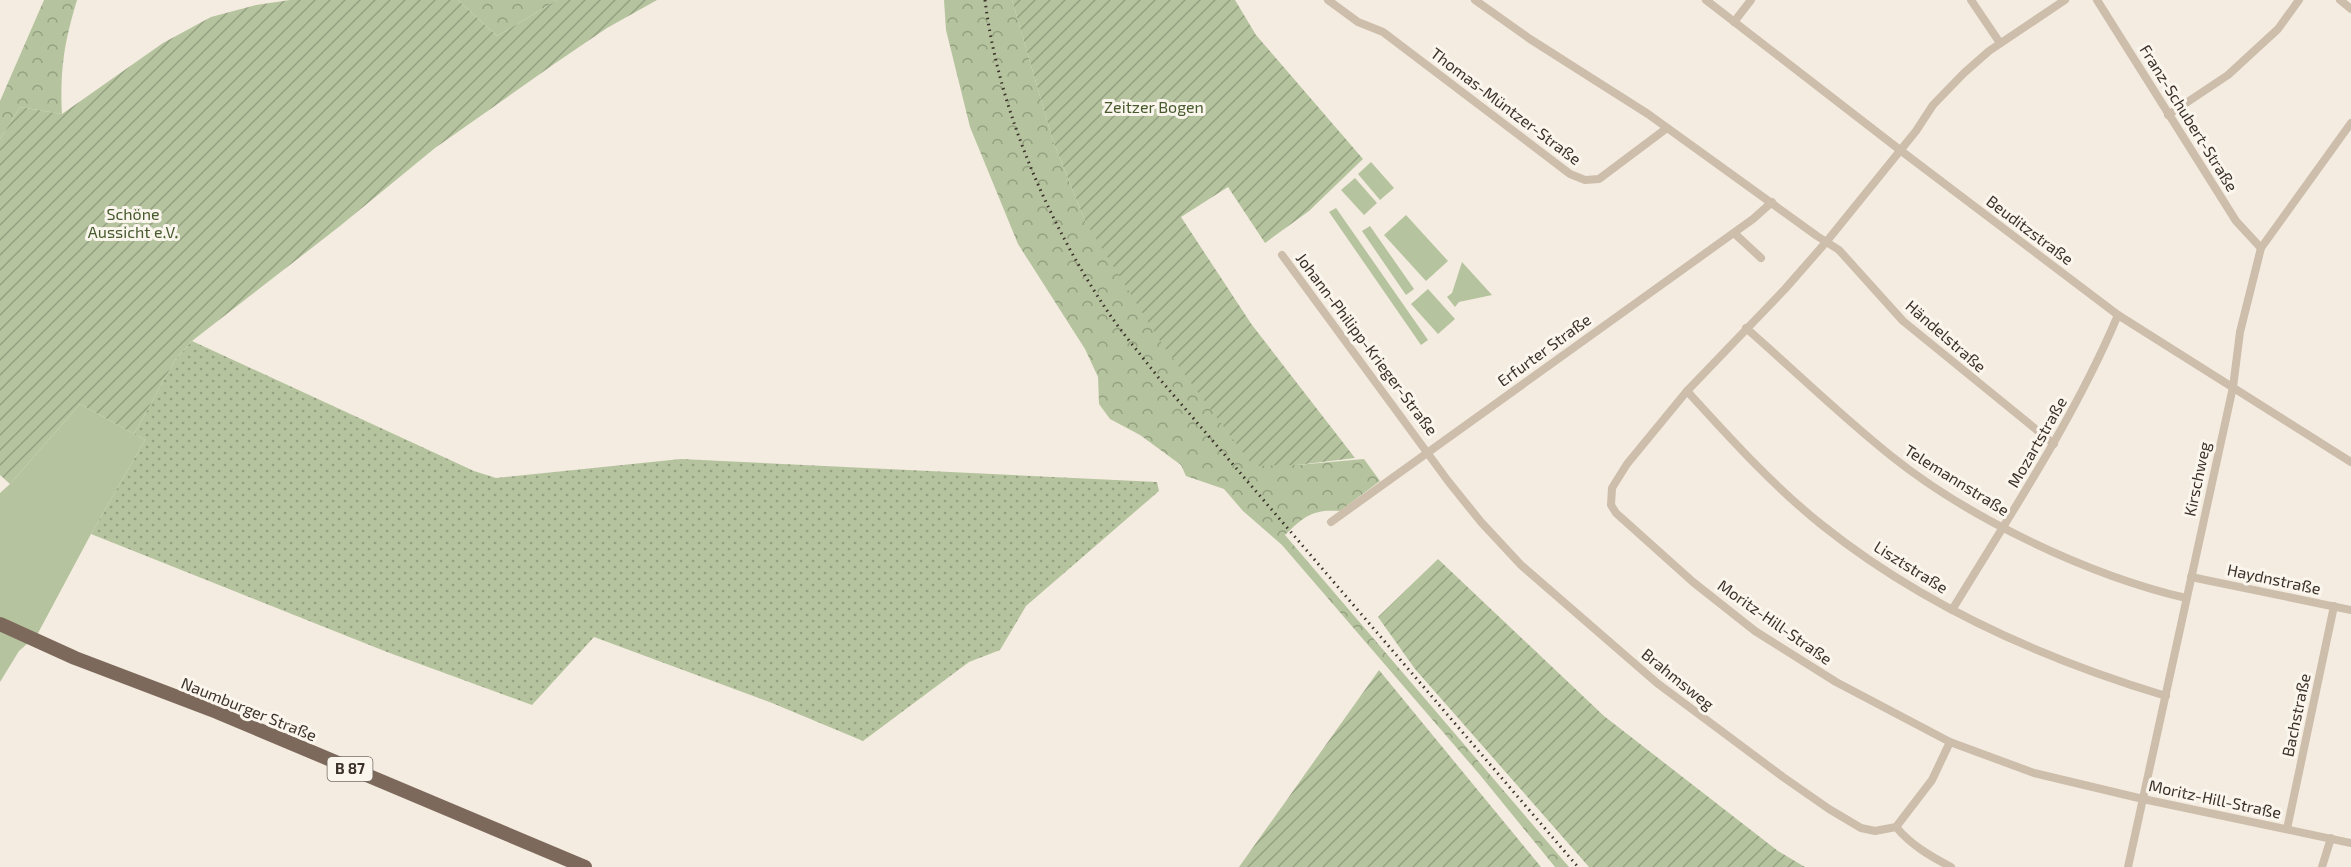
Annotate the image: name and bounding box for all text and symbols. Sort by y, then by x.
street label: Franz-Schubert-Straße [2136,41,2242,195]
street label: Thomas-Müntzer-Straße [1427,43,1585,168]
park label: Zeitzer Bogen [1104,97,1204,116]
street label: Beuditzstraße [1983,191,2077,268]
park label: Schöne Aussicht e.V. [88,204,178,241]
street label: Johann-Philipp-Krieger-Straße [1293,249,1442,439]
street label: Händelstraße [1902,296,1990,376]
street label: Erfurter Straße [1493,309,1594,390]
street label: Mozartstraße [2003,393,2070,490]
street label: Telemannstraße [1901,440,2013,519]
street label: Kirschweg [2179,440,2214,518]
street label: Lisztstraße [1871,536,1952,597]
street label: Haydnstraße [2226,559,2323,598]
street label: Moritz-Hill-Straße [1715,575,1836,668]
street label: Brahmsweg [1638,644,1718,713]
street label: Bachstraße [2277,672,2314,758]
street label: Naumburger Straße [179,673,320,744]
road number: B 87 [328,757,372,781]
street label: Moritz-Hill-Straße [2147,775,2283,822]

